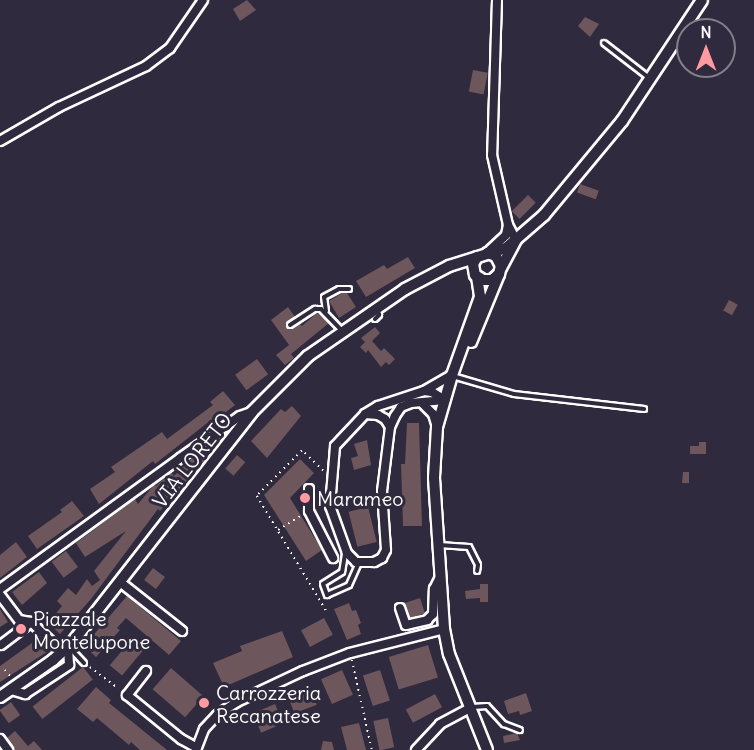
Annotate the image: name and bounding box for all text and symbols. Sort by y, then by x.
north arrow [676,18,736,78]
text: N [700,22,712,42]
street label: VIA LORETO [147,408,237,512]
place label: Marameo [317,486,403,510]
marker: Marameo [298,491,312,505]
place label: Piazzale Montelupone [33,606,150,653]
marker: Piazzale Montelupone [14,622,28,636]
place label: Carrozzeria Recanatese [216,680,321,727]
marker: Carrozzeria Recanatese [197,696,211,710]

